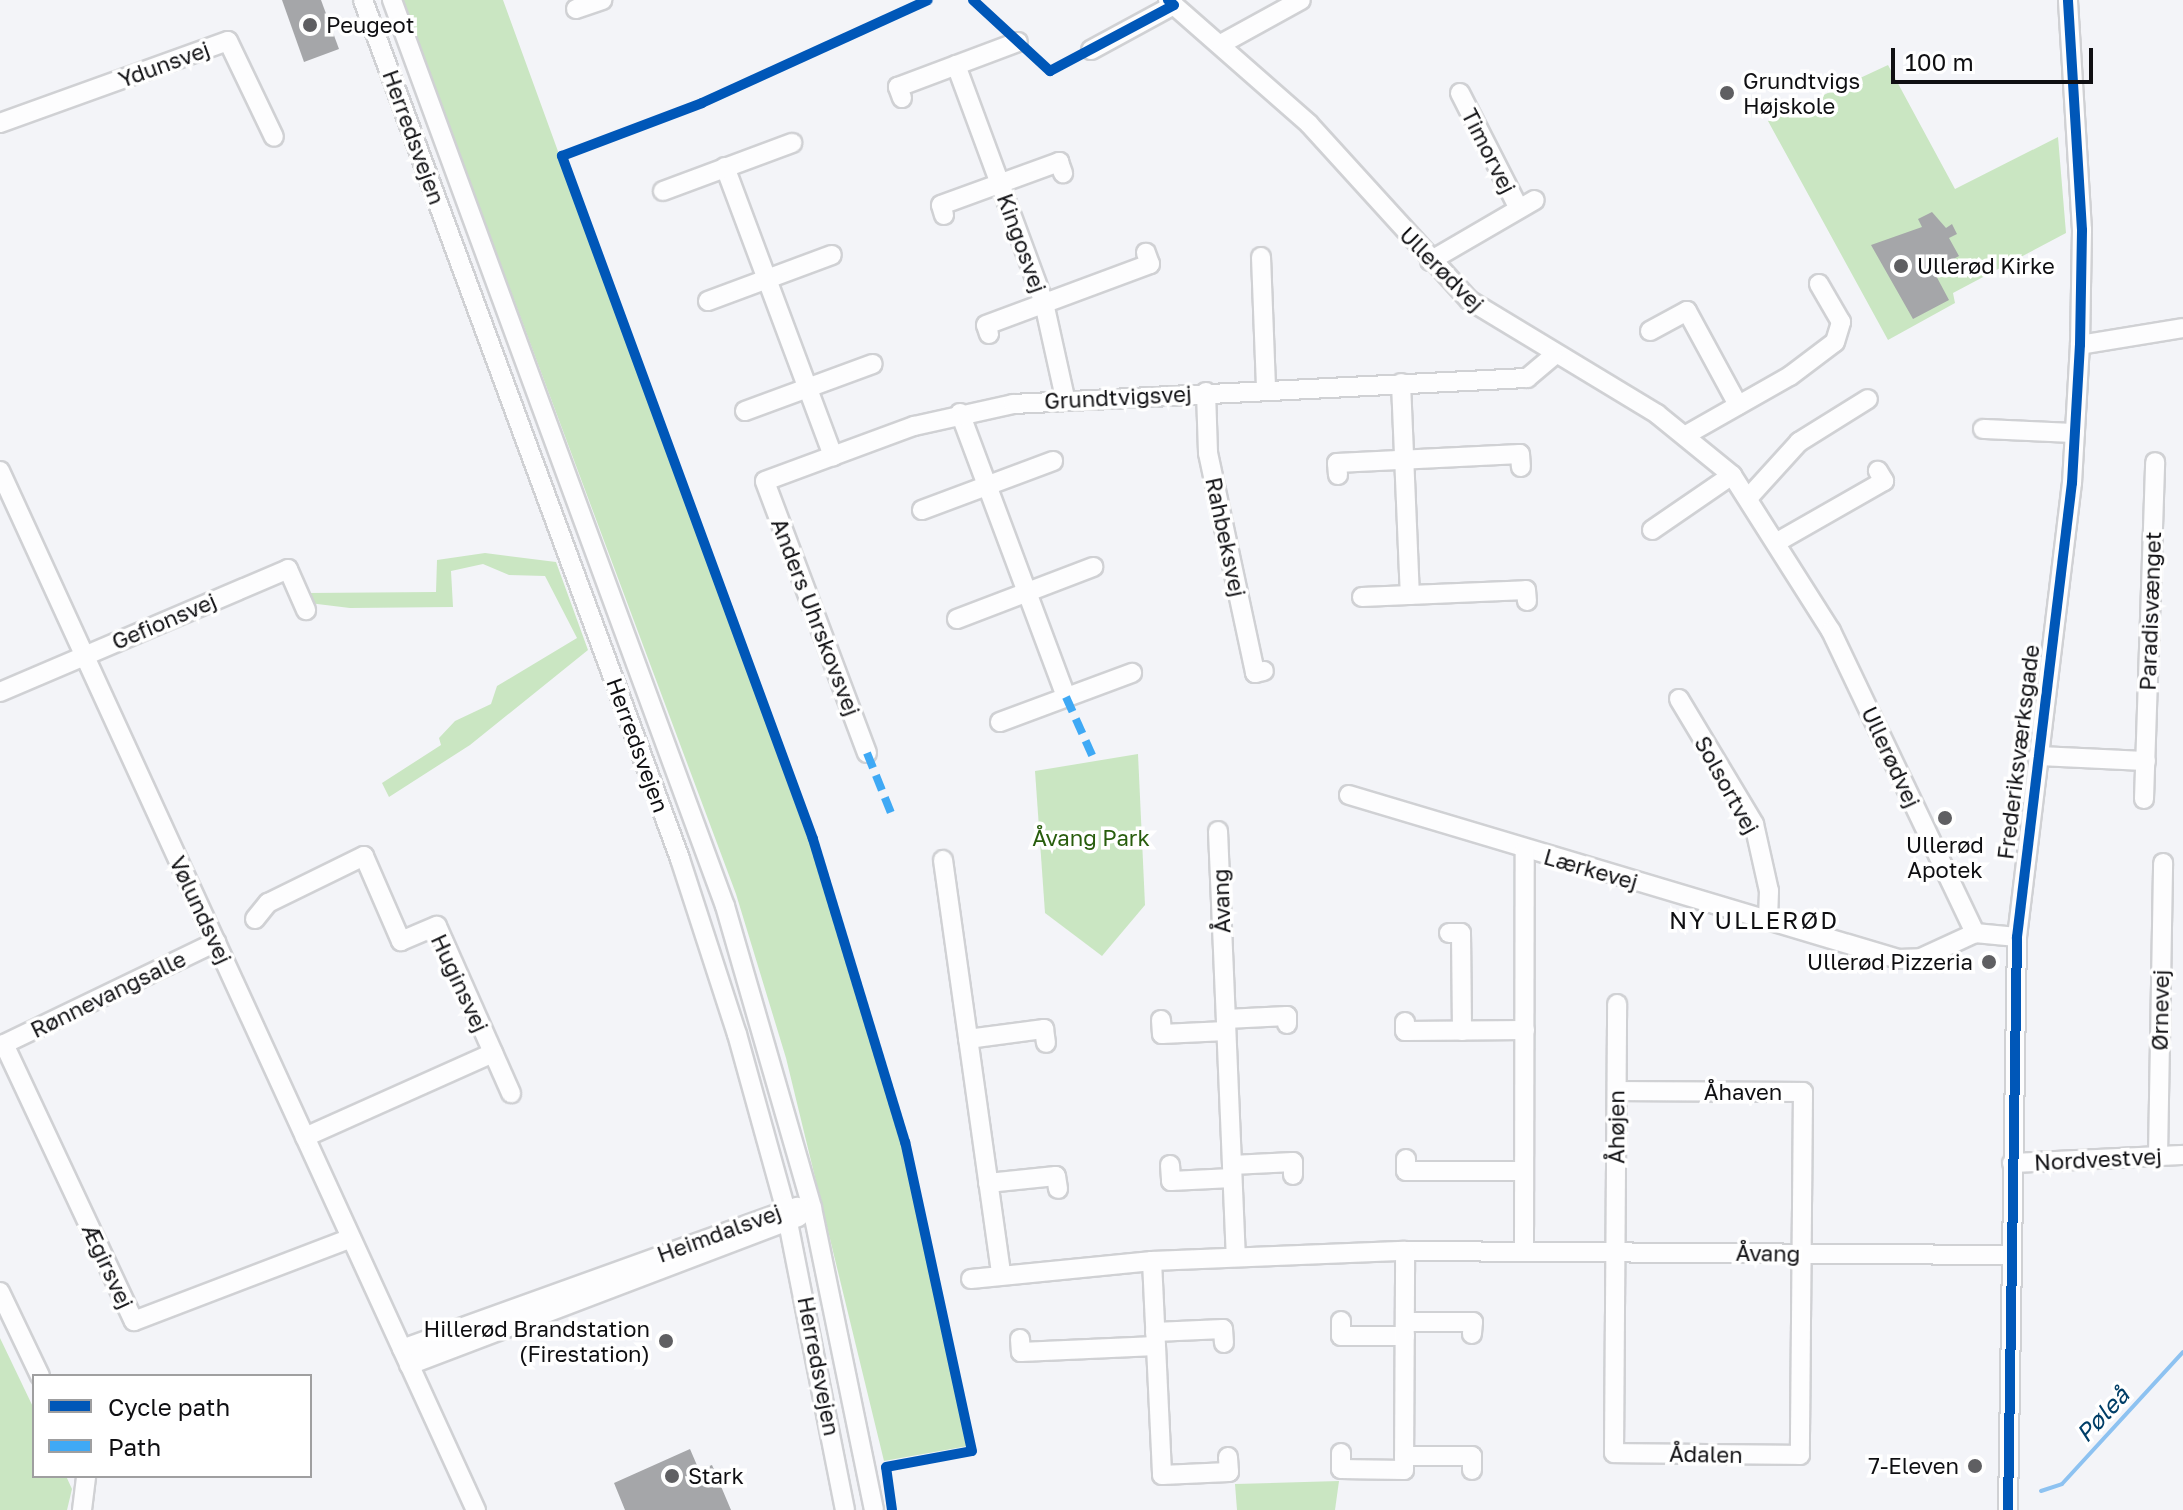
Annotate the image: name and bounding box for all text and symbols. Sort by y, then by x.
place label: Peugeot [326,12,415,38]
marker: Peugeot [301,16,319,34]
scale bar [1895,32,2097,82]
street label: Ydunsvej [115,35,213,93]
text: 100 m [1905,47,1974,76]
street label: Herredsvejen [377,66,451,208]
place label: Grundtvigs Højskole [1743,67,1860,118]
marker: Grundtvigs Højskole [1718,84,1736,102]
street label: Timorvej [1456,104,1522,198]
street label: Kingosvej [992,190,1052,296]
street label: Ullerødvej [1394,221,1490,317]
place label: Ullerød Kirke [1917,253,2055,279]
marker: Ullerød Kirke [1892,257,1910,275]
street label: Grundtvigsvej [1044,380,1192,414]
street label: Rahbeksvej [1200,475,1252,599]
street label: Anders Uhrskovsvej [766,515,866,719]
street label: Paradisvænget [2134,531,2166,691]
street label: Gefionsvej [108,587,220,655]
street label: Frederiksværksgade [1992,643,2044,861]
street label: Herredsvejen [601,674,675,816]
street label: Ullerødvej [1856,702,1926,812]
street label: Solsortvej [1689,731,1765,839]
marker: Ullerød Apotek [1936,809,1954,827]
park label: Åvang Park [1032,825,1150,851]
place label: Ullerød Apotek [1906,831,1984,882]
street label: Lærkevej [1541,843,1641,895]
street label: Vølundsvej [164,852,238,968]
street label: Åvang [1207,868,1235,934]
district label: NY ULLERØD [1669,906,1839,934]
street label: Huginsvej [426,930,494,1036]
street label: Rønnevangsalle [26,945,190,1043]
place label: Ullerød Pizzeria [1807,949,1973,975]
marker: Ullerød Pizzeria [1980,953,1998,971]
street label: Ørnevej [2146,969,2174,1051]
street label: Åhaven [1704,1079,1782,1105]
street label: Åhøjen [1603,1090,1629,1164]
street label: Nordvestvej [2033,1142,2163,1176]
street label: Heimdalsvej [653,1198,785,1268]
street label: Ægirsvej [77,1219,139,1313]
street label: Åvang [1735,1239,1801,1267]
street label: Herredsvejen [793,1294,845,1438]
place label: Hillerød Brandstation (Firestation) [423,1315,650,1366]
marker: Hillerød Brandstation (Firestation) [657,1332,675,1350]
legend [32,1374,312,1478]
water label: Pøleå [2069,1380,2135,1448]
text: Cycle path [108,1392,230,1421]
text: Path [108,1432,161,1461]
street label: Ådalen [1669,1440,1743,1468]
place label: 7-Eleven [1868,1453,1959,1479]
marker: 7-Eleven [1966,1457,1984,1475]
place label: Stark [688,1463,744,1489]
marker: Stark [663,1467,681,1485]

